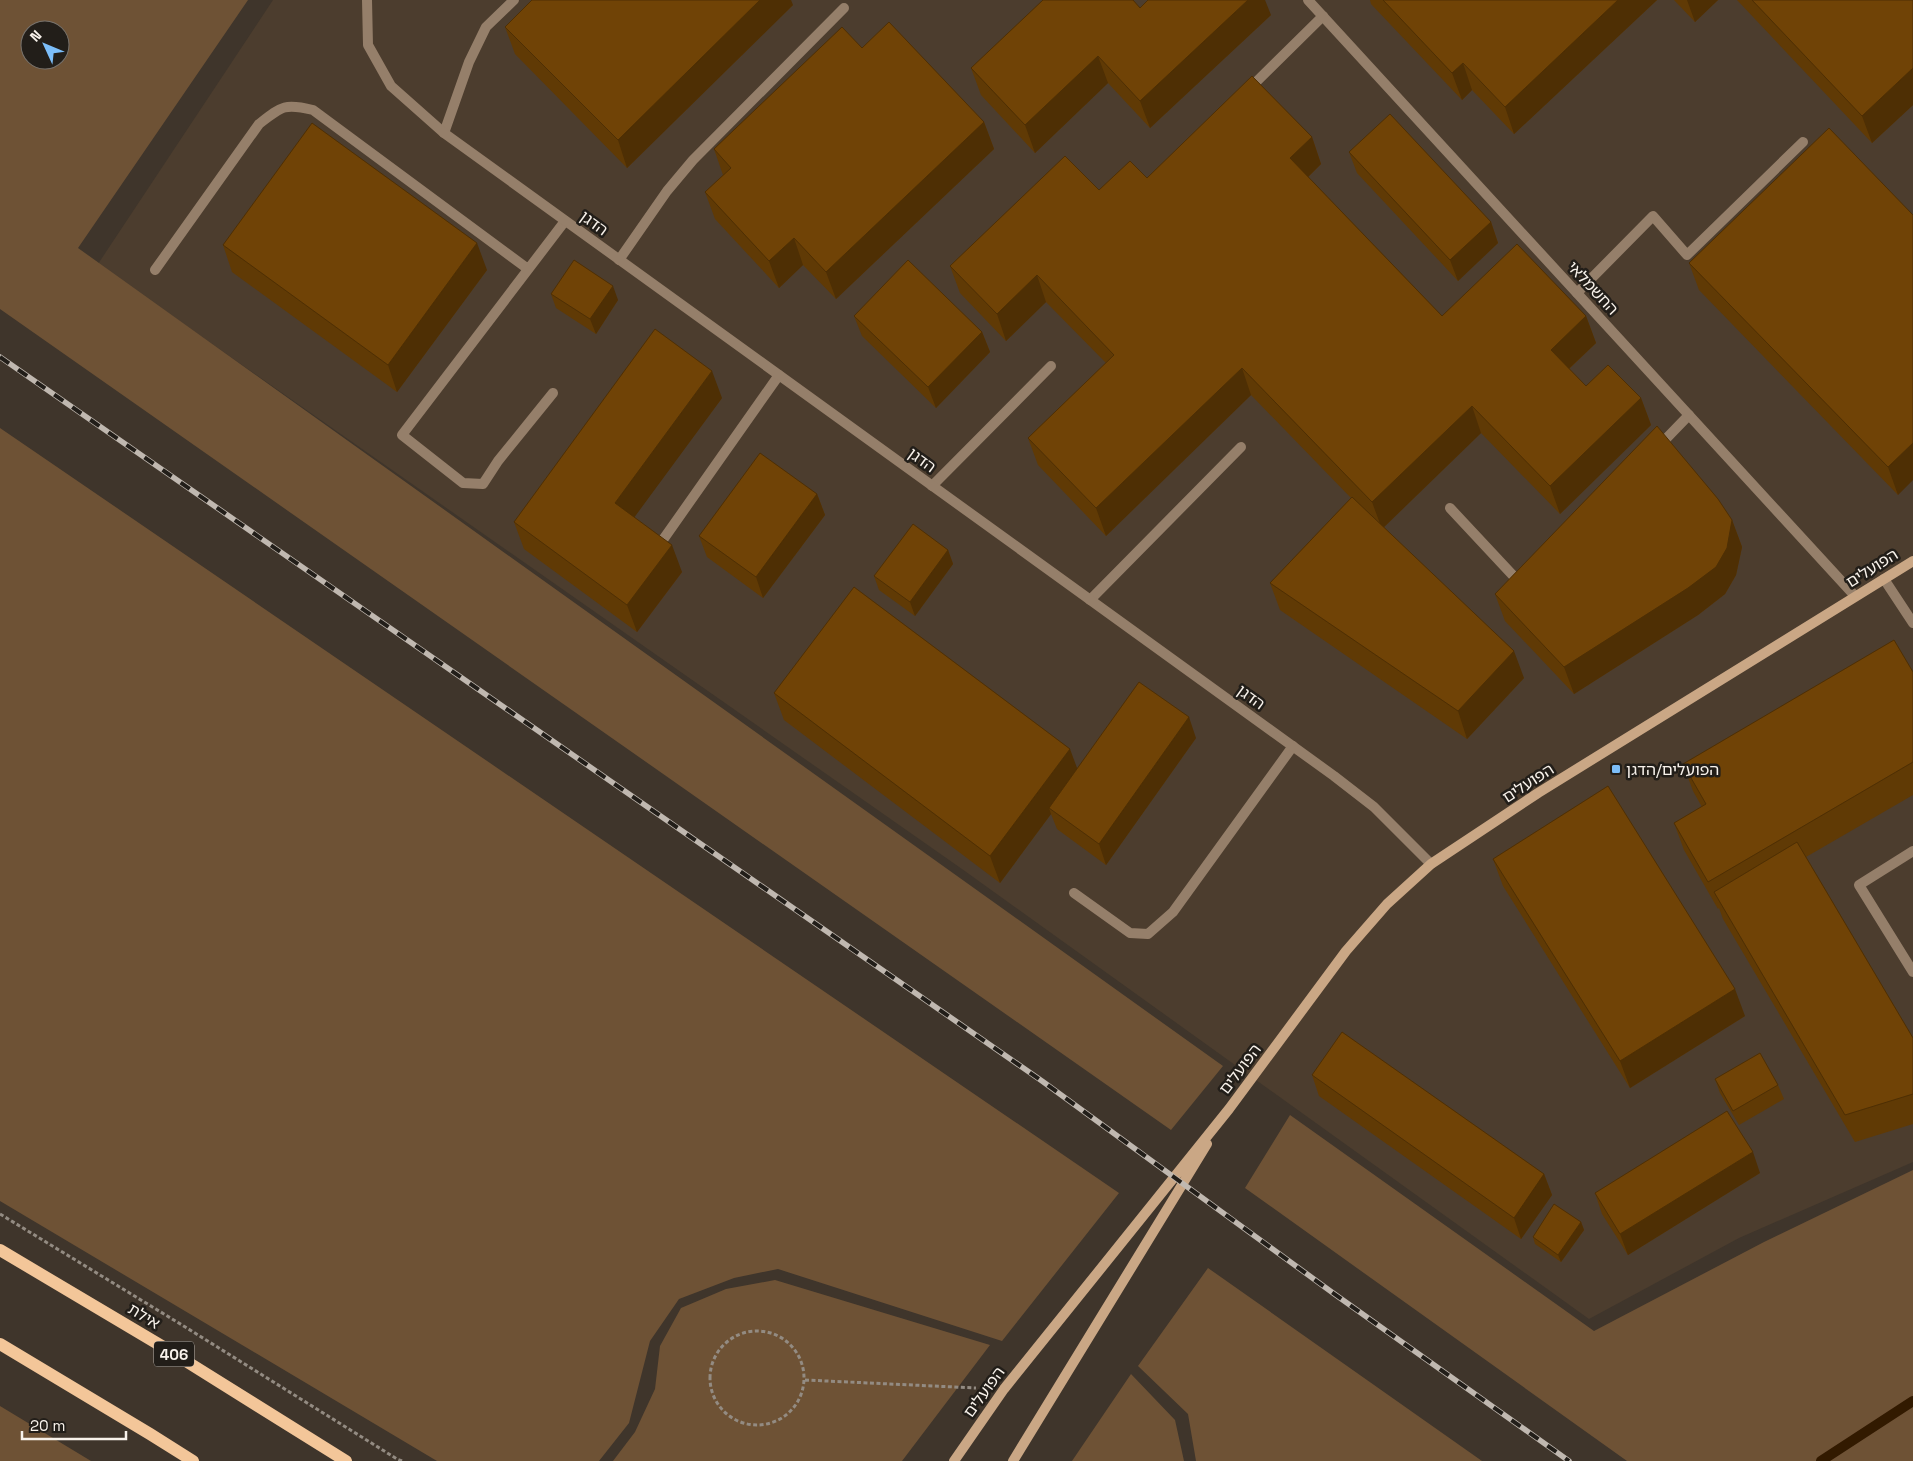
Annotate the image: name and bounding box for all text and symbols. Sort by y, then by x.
north arrow [20,20,70,70]
text: N [26,26,45,46]
street label: הדגן [576,206,612,240]
street label: החשמלאי [1563,257,1623,319]
street label: הדגן [904,443,940,477]
street label: הפועלים [1842,544,1902,592]
street label: הדגן [1233,680,1269,714]
street label: הפועלים [1498,759,1558,807]
place label: הפועלים/הדגן [1626,759,1719,780]
marker: הפועלים/הדגן [1610,763,1622,775]
street label: הפועלים [1214,1040,1266,1098]
street label: אילת [124,1298,164,1334]
road number: 406 [154,1342,194,1366]
street label: הפועלים [959,1363,1009,1421]
scale bar [22,1408,126,1440]
text: 20 m [30,1416,65,1435]

